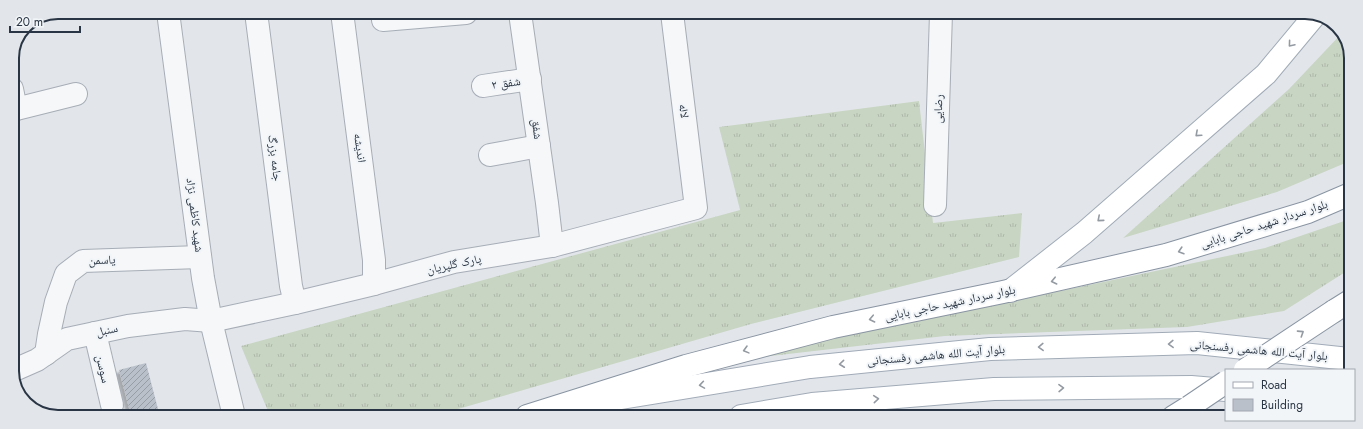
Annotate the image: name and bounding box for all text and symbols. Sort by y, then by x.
scale bar [10,8,80,34]
text: 20 m [16,13,43,31]
one-way arrow [1289,39,1296,46]
street label: شفق ۲ [490,72,522,94]
street label: رضایی [928,94,948,124]
street label: لاله [674,103,694,119]
street label: شفق [527,118,547,140]
one-way arrow [1195,129,1202,136]
street label: اندیشه [349,132,371,164]
street label: جامه بزرگ [263,134,287,183]
street label: شهید کاظمی نژاد [182,177,209,253]
street label: بلوار سردار شهید حاجی بابایی [1198,195,1330,253]
one-way arrow [1097,215,1105,222]
one-way arrow [1177,246,1184,255]
street label: پارک گلپریان [425,249,483,279]
street label: یاسمن [88,250,116,270]
one-way arrow [1051,276,1057,284]
street label: بلوار سردار شهید حاجی بابایی [883,280,1017,326]
one-way arrow [869,315,875,323]
street label: سنبل [94,319,120,341]
one-way arrow [1296,331,1303,338]
street label: بلوار آیت الله هاشمی رفسنجانی [1189,335,1329,365]
street label: بلوار آیت الله هاشمی رفسنجانی [866,340,1006,370]
one-way arrow [1168,340,1174,348]
one-way arrow [1038,343,1044,352]
one-way arrow [743,346,749,354]
street label: سوسن [91,353,115,385]
one-way arrow [839,359,845,368]
legend [1225,369,1355,421]
text: Road [1261,376,1287,394]
one-way arrow [699,380,705,388]
one-way arrow [1058,384,1064,392]
one-way arrow [873,394,879,403]
text: Building [1261,396,1303,414]

